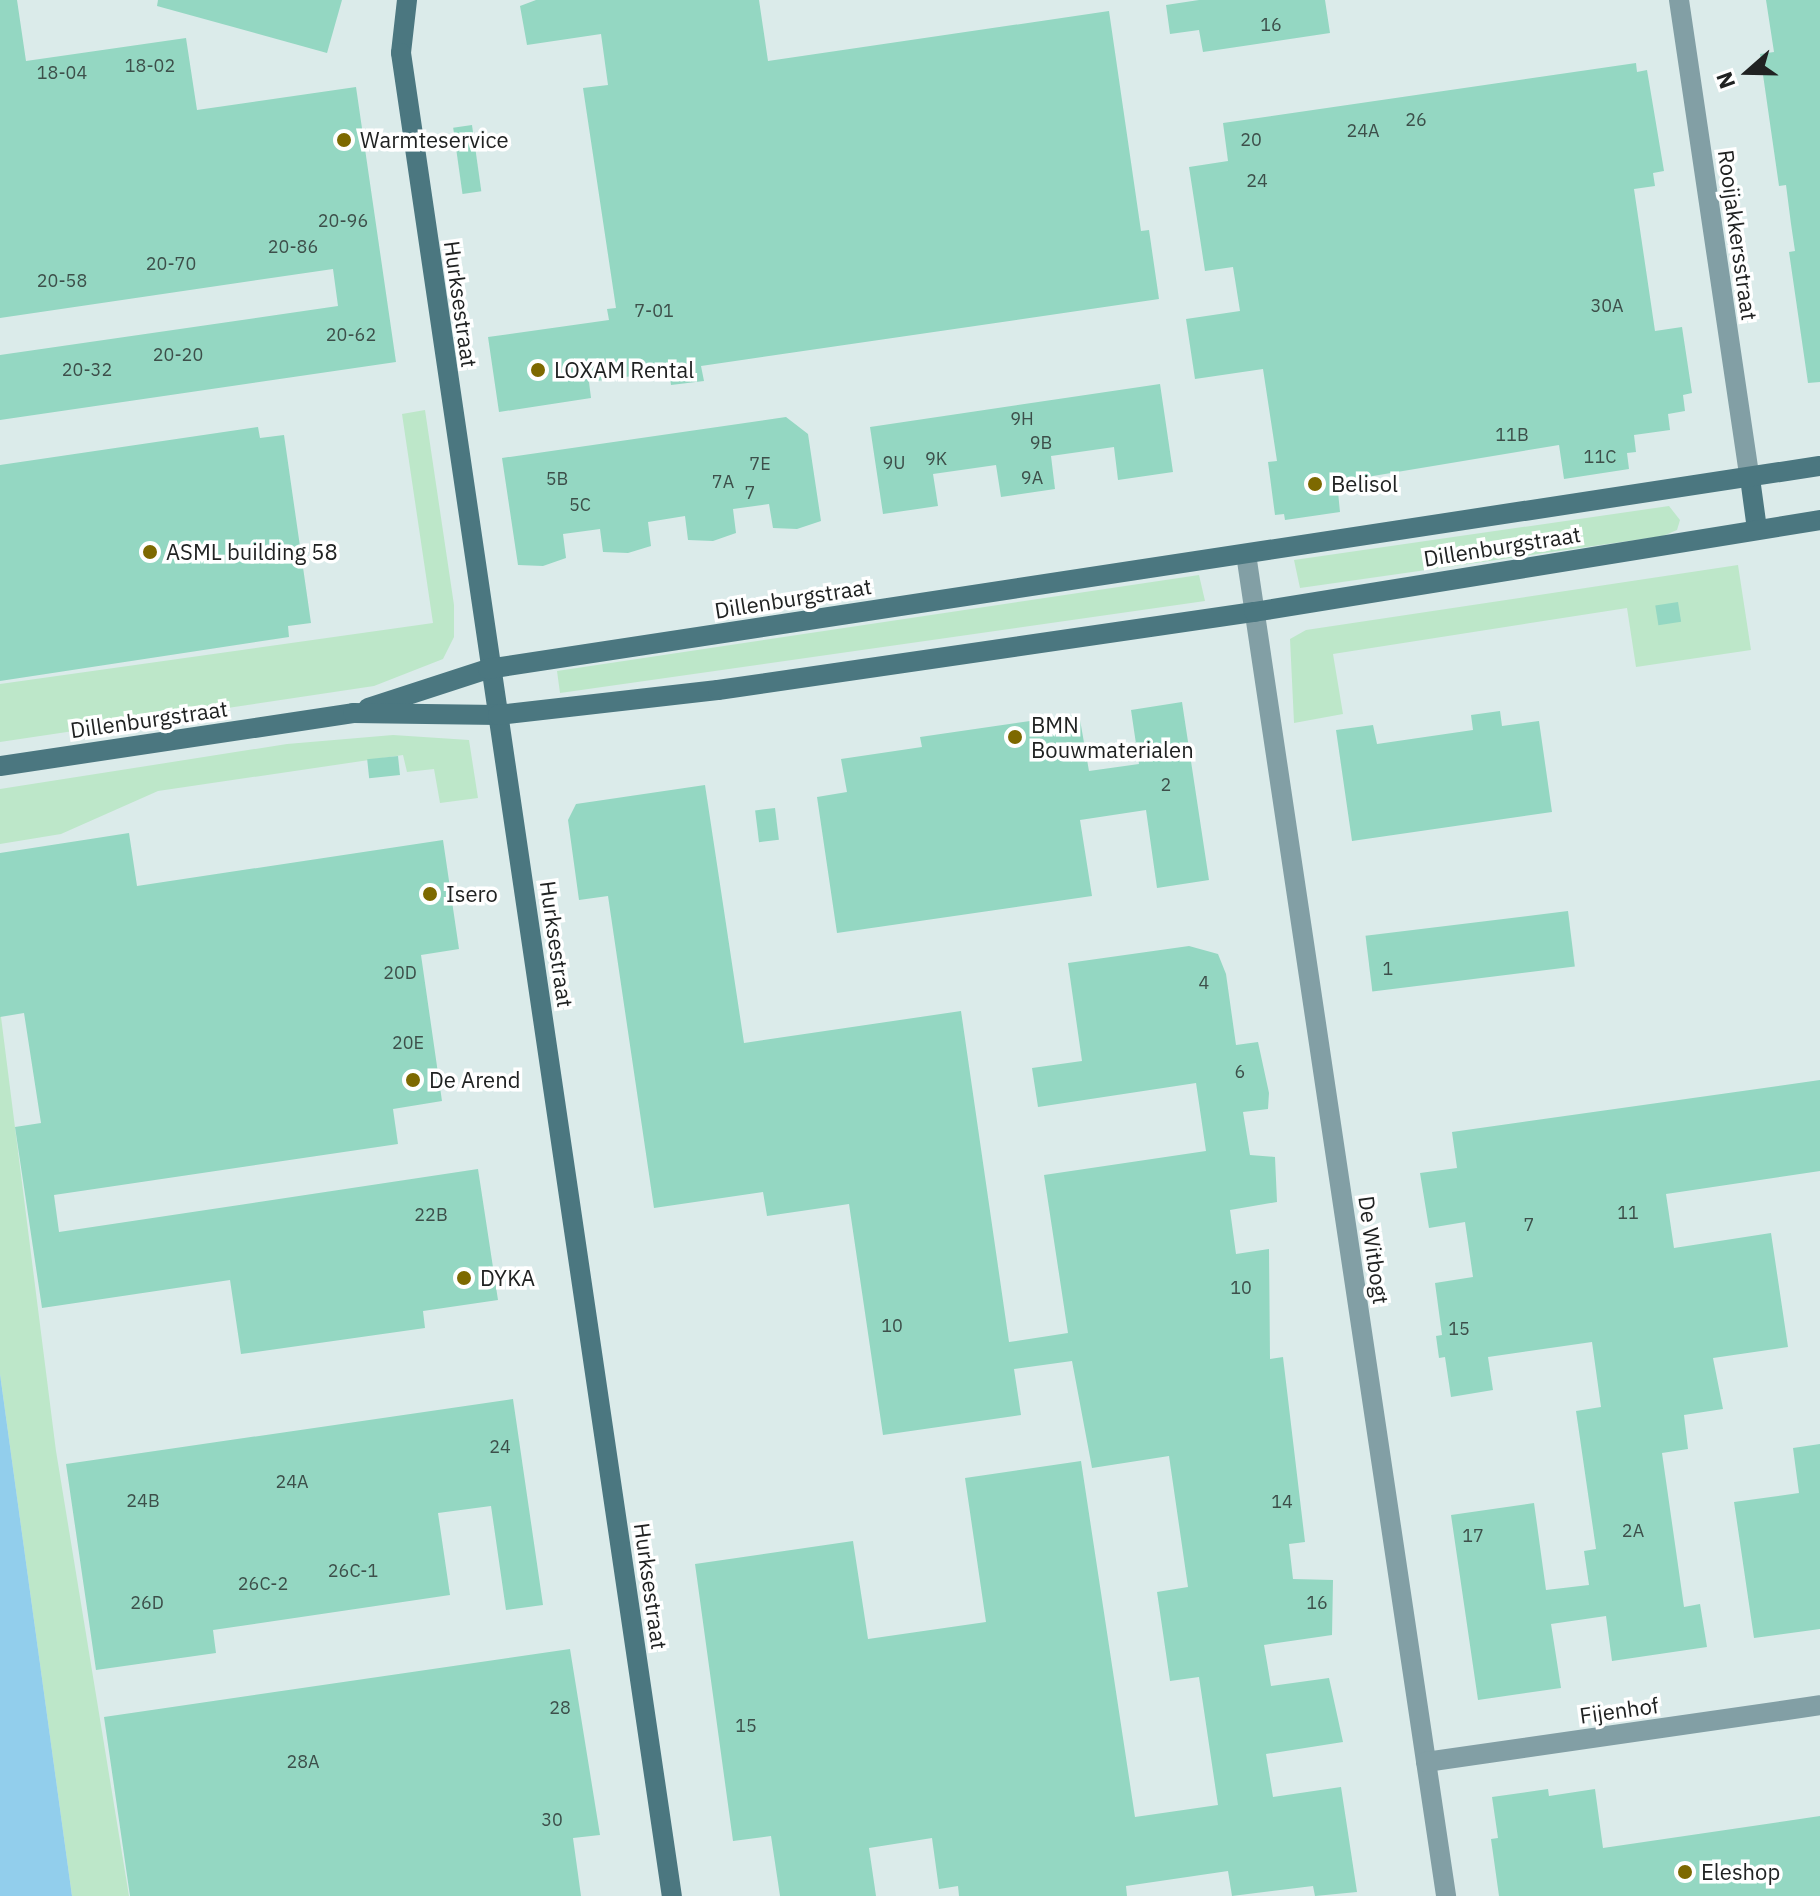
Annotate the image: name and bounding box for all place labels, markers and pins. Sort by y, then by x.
place label: Warmteservice [360,127,509,153]
marker: Warmteservice [335,131,353,149]
place label: LOXAM Rental [554,357,694,383]
marker: LOXAM Rental [529,361,547,379]
place label: Belisol [1331,471,1398,497]
marker: Belisol [1306,475,1324,493]
place label: ASML building 58 [166,539,338,565]
marker: ASML building 58 [141,543,159,561]
place label: BMN Bouwmaterialen [1031,711,1194,762]
marker: BMN Bouwmaterialen [1006,728,1024,746]
place label: Isero [446,881,498,907]
marker: Isero [421,885,439,903]
place label: De Arend [429,1067,520,1093]
marker: De Arend [404,1071,422,1089]
place label: DYKA [480,1265,535,1291]
marker: DYKA [455,1269,473,1287]
place label: Eleshop [1701,1859,1780,1885]
marker: Eleshop [1676,1863,1694,1881]

